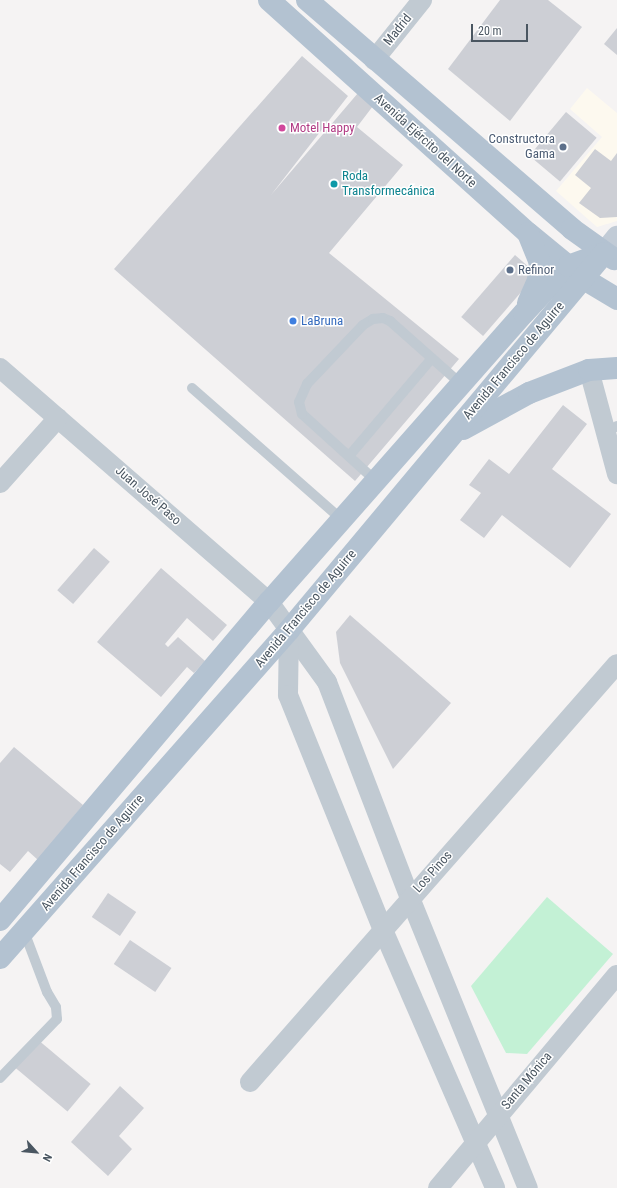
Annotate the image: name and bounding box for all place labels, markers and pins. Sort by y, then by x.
place label: Motel Happy [290,120,355,136]
marker: Motel Happy [277,123,287,133]
place label: Constructora Gama [489,132,555,163]
marker: Constructora Gama [558,142,568,152]
place label: Roda Transformecánica [342,169,435,200]
marker: Roda Transformecánica [329,179,339,189]
place label: Refinor [518,262,554,278]
marker: Refinor [505,265,515,275]
place label: LaBruna [301,313,343,329]
marker: LaBruna [288,316,298,326]

